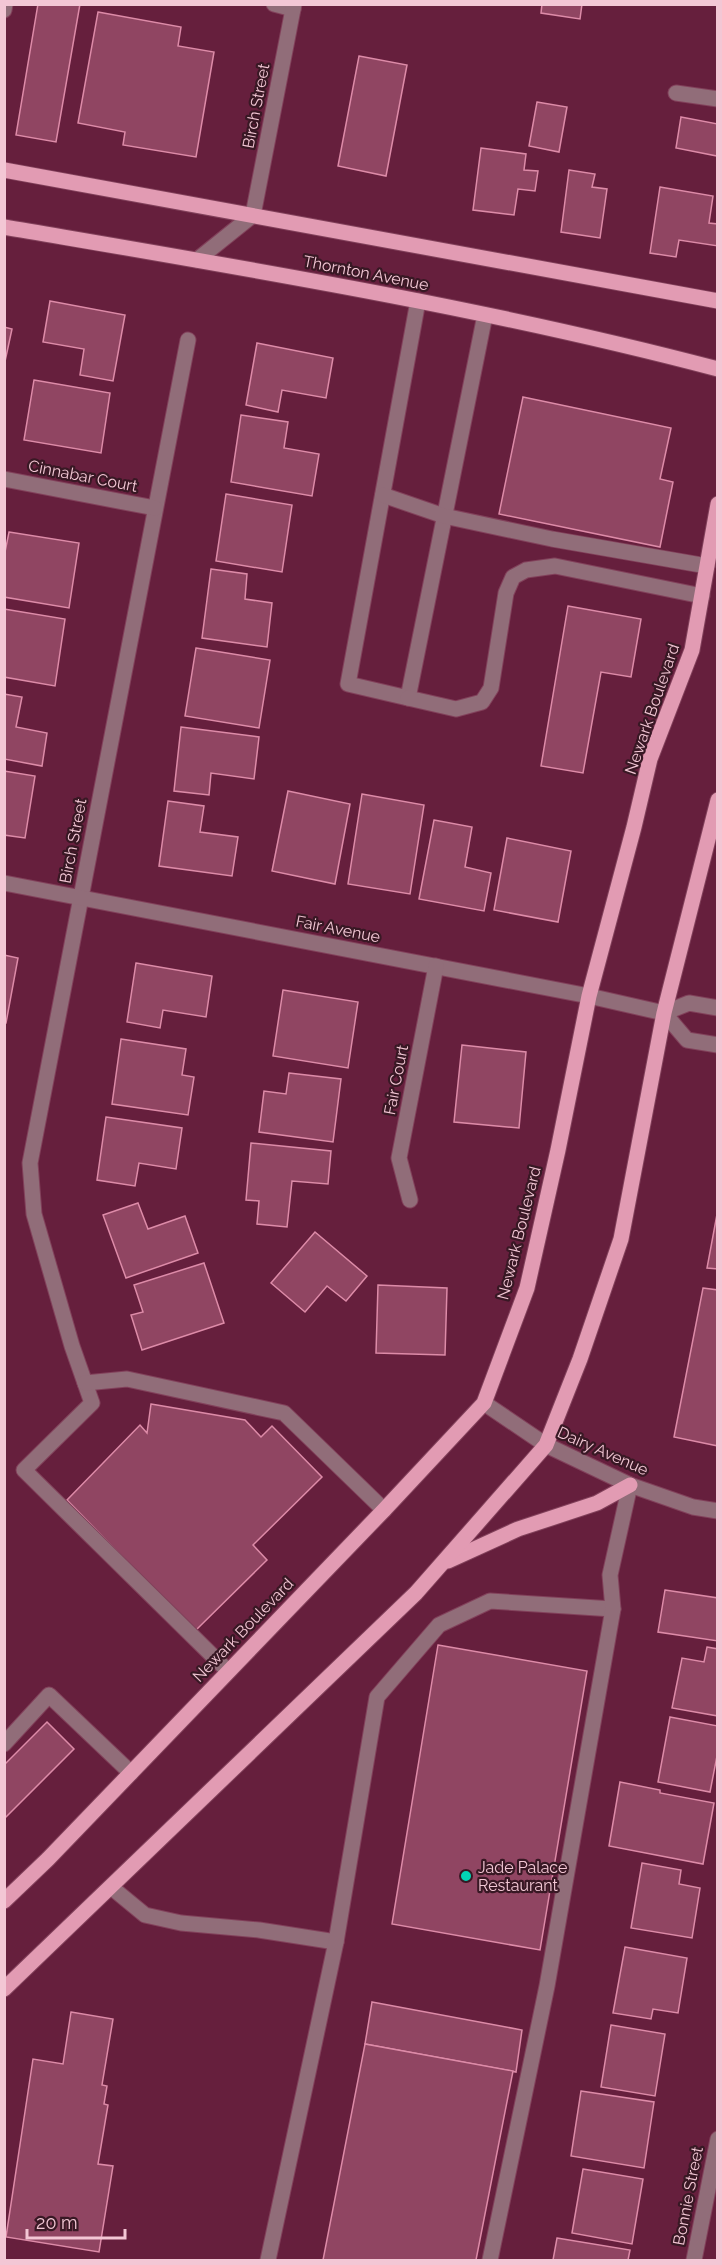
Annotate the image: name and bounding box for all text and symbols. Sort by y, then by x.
street label: Birch Street [238,61,274,150]
street label: Thornton Avenue [302,252,430,294]
street label: Cinnabar Court [27,456,140,496]
street label: Newark Boulevard [621,641,683,777]
street label: Birch Street [55,796,91,885]
street label: Fair Avenue [294,912,382,946]
street label: Fair Court [380,1043,412,1117]
street label: Newark Boulevard [493,1164,545,1302]
street label: Dairy Avenue [555,1423,651,1479]
street label: Newark Boulevard [189,1574,297,1686]
place label: Jade Palace Restaurant [478,1858,567,1895]
marker: Jade Palace Restaurant [459,1869,473,1883]
street label: Bonnie Street [669,2144,707,2247]
scale bar [27,2202,124,2240]
text: 20 m [36,2212,78,2233]

